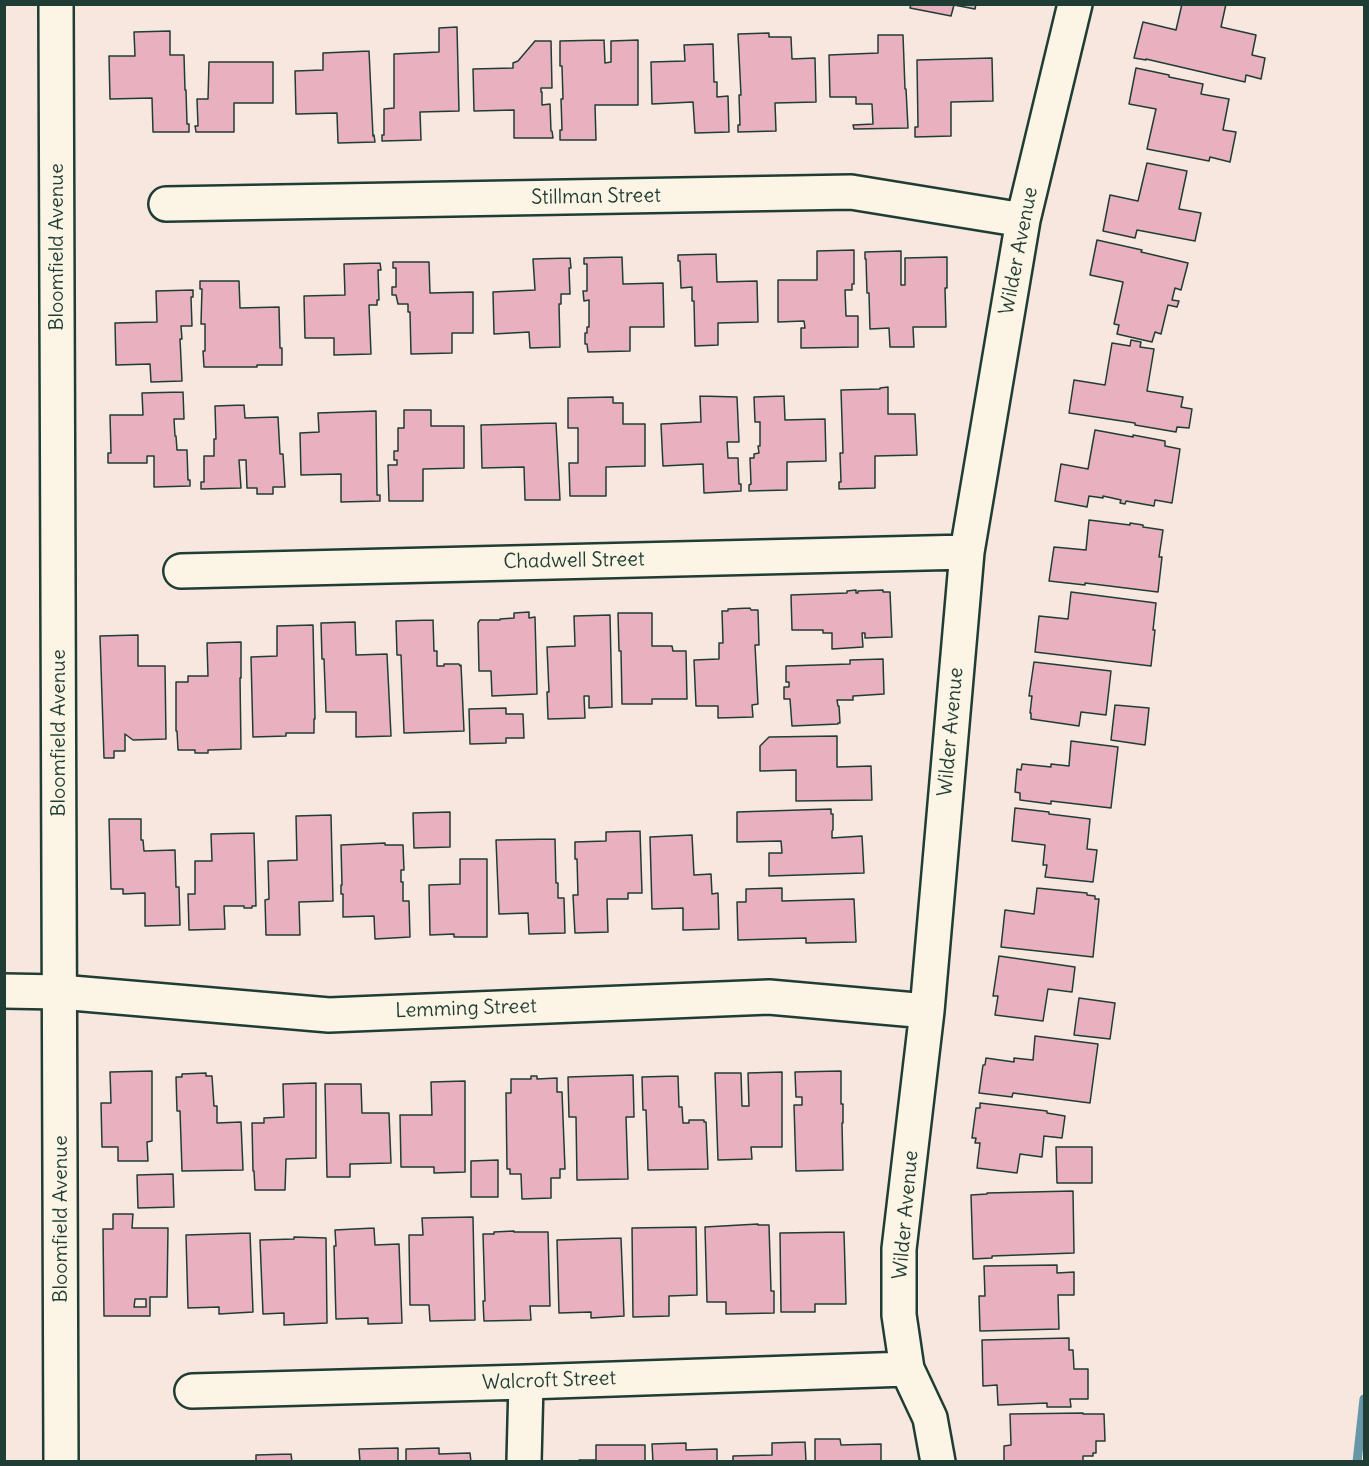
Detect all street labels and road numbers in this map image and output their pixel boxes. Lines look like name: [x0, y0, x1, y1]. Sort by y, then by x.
street label: Bloomfield Avenue: [45, 163, 69, 331]
street label: Stillman Street: [531, 184, 661, 210]
street label: Wilder Avenue: [995, 185, 1043, 317]
street label: Chadwell Street: [503, 548, 645, 574]
street label: Bloomfield Avenue: [47, 649, 71, 817]
street label: Wilder Avenue: [933, 666, 969, 798]
street label: Lemming Street: [395, 995, 537, 1023]
street label: Bloomfield Avenue: [49, 1135, 73, 1303]
street label: Wilder Avenue: [888, 1149, 924, 1281]
street label: Walcroft Street: [482, 1367, 616, 1395]

